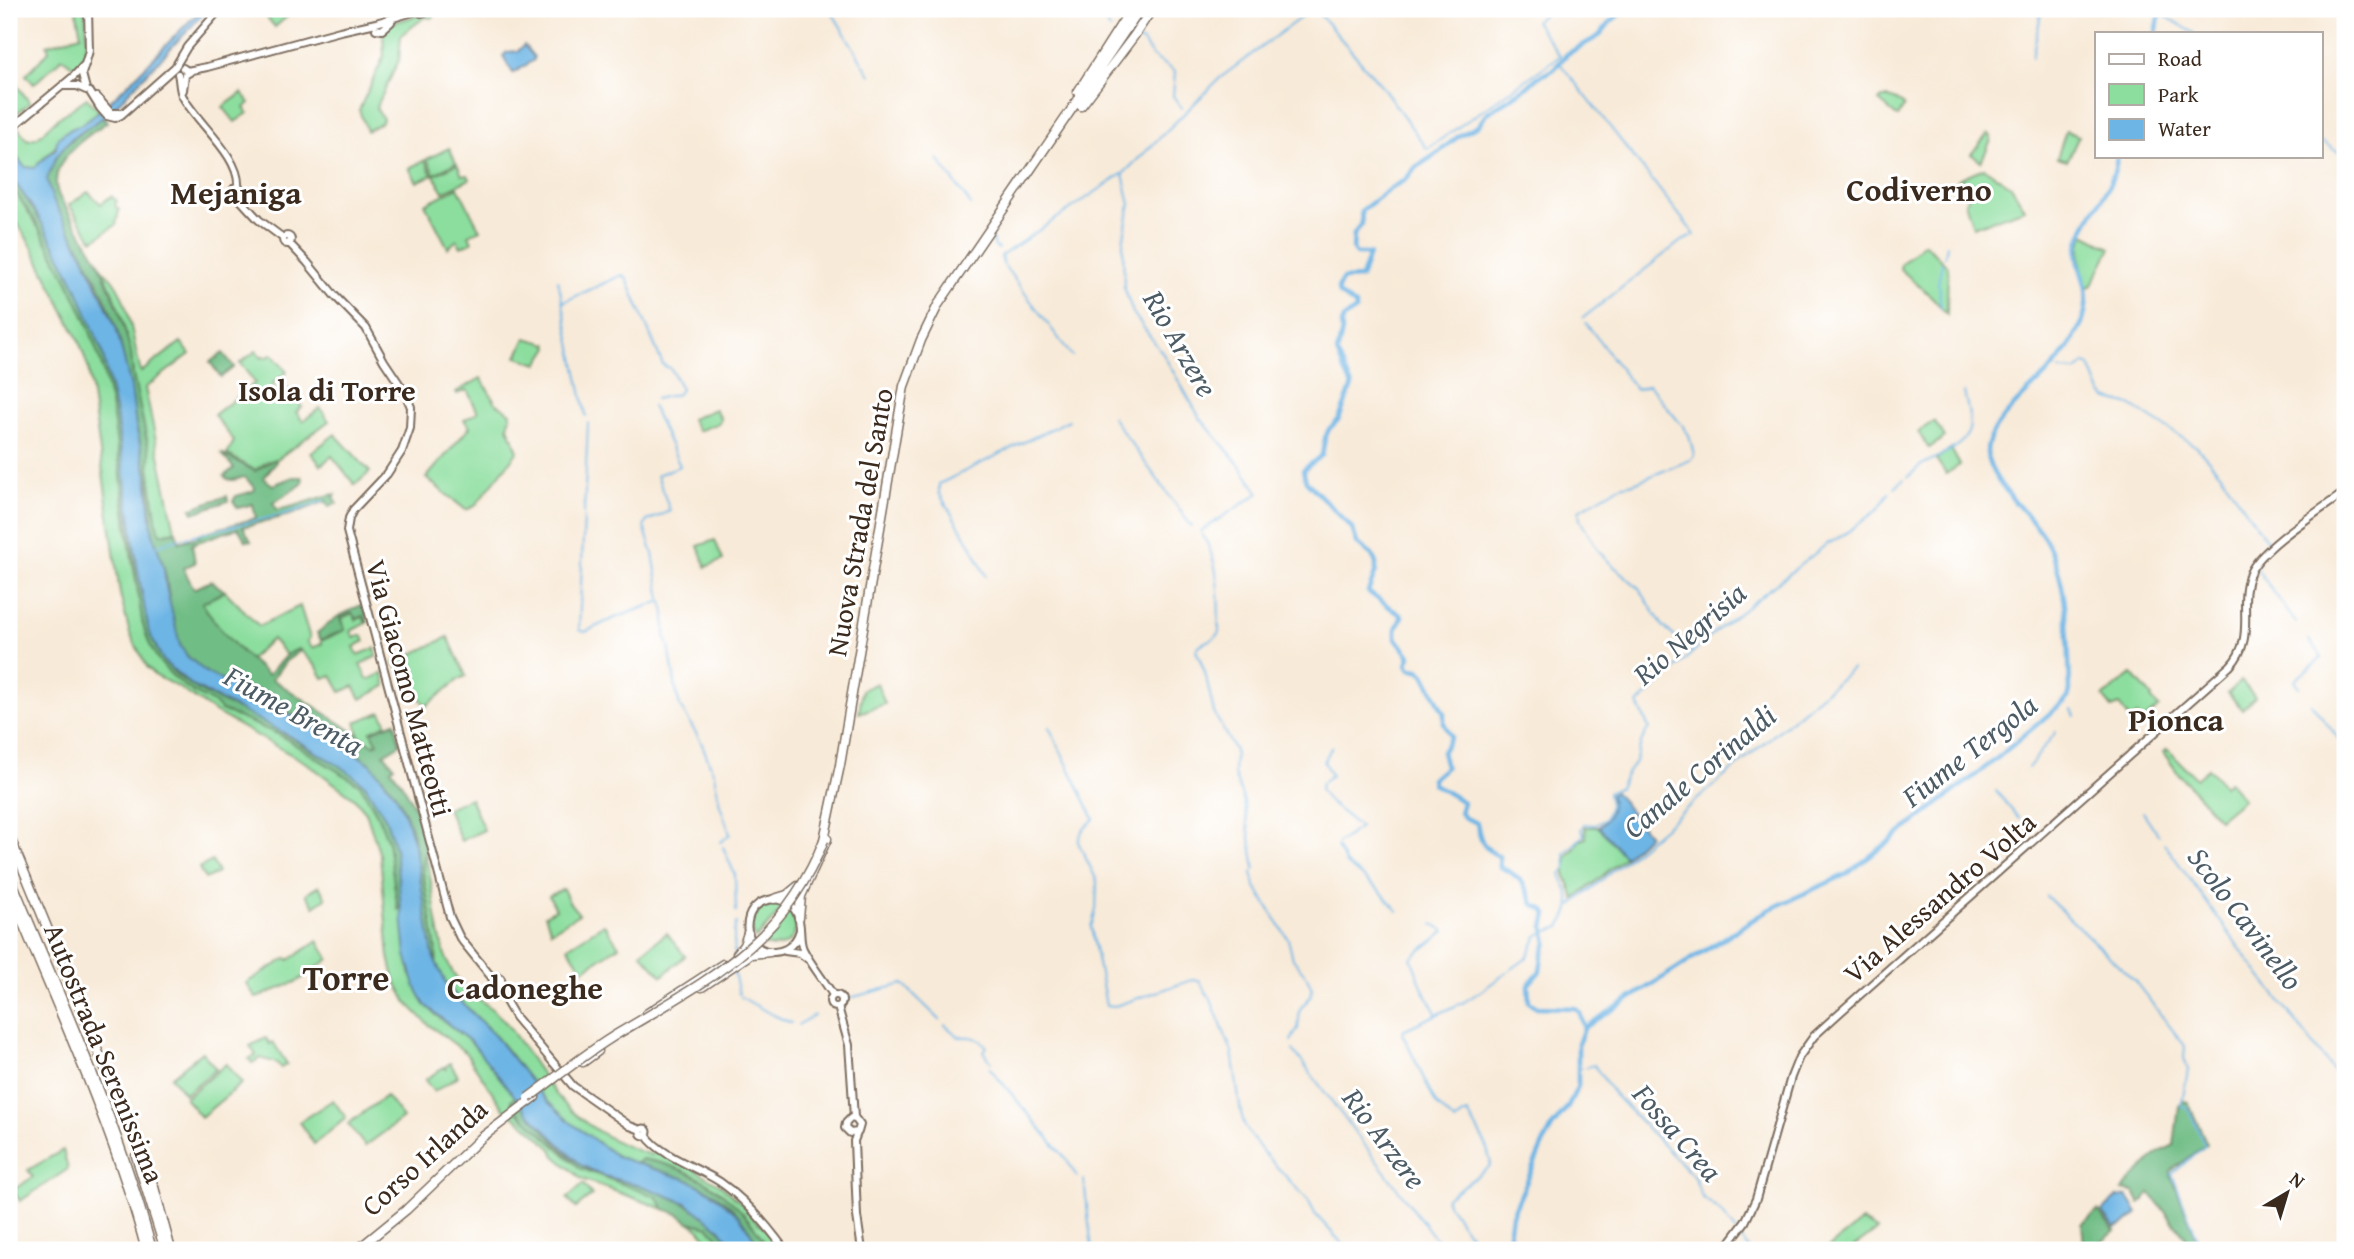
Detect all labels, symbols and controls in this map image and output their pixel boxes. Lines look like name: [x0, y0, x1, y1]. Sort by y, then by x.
legend: [2095, 32, 2322, 158]
text: Road: [2158, 43, 2203, 74]
text: Park: [2158, 79, 2199, 110]
text: Water: [2158, 113, 2211, 144]
district label: Codiverno: [1846, 166, 1992, 213]
district label: Mejaniga: [170, 169, 302, 216]
water label: Rio Arzere: [1132, 281, 1229, 405]
district label: Isola di Torre: [238, 368, 416, 412]
street label: Nuova Strada del Santo: [815, 385, 903, 659]
street label: Via Giacomo Matteotti: [356, 555, 464, 821]
water label: Rio Negrisia: [1622, 571, 1756, 695]
water label: Fiume Brenta: [216, 653, 372, 766]
water label: Fiume Tergola: [1891, 683, 2046, 818]
water label: Canale Corinaldi: [1613, 694, 1785, 848]
district label: Pionca: [2128, 696, 2224, 743]
street label: Via Alessandro Volta: [1834, 801, 2045, 992]
water label: Scolo Cavinello: [2178, 837, 2315, 999]
street label: Autostrada Serenissima: [34, 917, 176, 1190]
district label: Torre: [303, 952, 389, 1003]
district label: Cadoneghe: [447, 964, 603, 1011]
water label: Fossa Crea: [1622, 1072, 1733, 1191]
water label: Rio Arzere: [1332, 1077, 1438, 1198]
street label: Corso Irlanda: [352, 1088, 497, 1225]
north arrow: [2252, 1158, 2322, 1228]
text: N: [2284, 1165, 2311, 1195]

